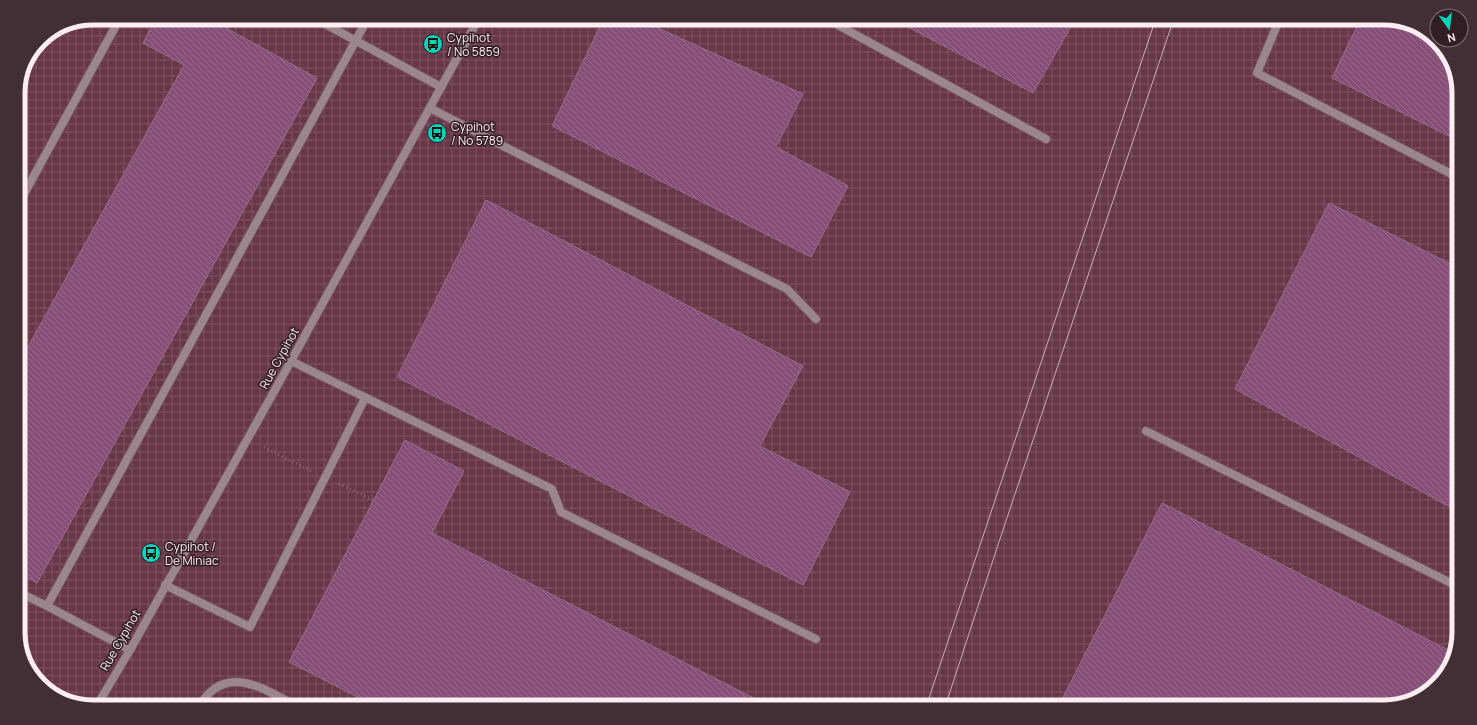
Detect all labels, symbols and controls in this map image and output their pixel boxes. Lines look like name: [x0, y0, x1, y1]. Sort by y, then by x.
north arrow: [1429, 8, 1469, 48]
place label: Cypihot / No 5859: [447, 29, 500, 60]
text: N: [1446, 30, 1457, 46]
bus stop icon: Cypihot / No 5859: [422, 33, 444, 55]
place label: Cypihot / No 5789: [451, 118, 503, 149]
bus stop icon: Cypihot / No 5789: [426, 122, 448, 144]
street label: Rue Cypihot: [255, 324, 303, 392]
place label: Cypihot / De Miniac: [165, 538, 219, 569]
bus stop icon: Cypihot / De Miniac: [140, 542, 162, 564]
street label: Rue Cypihot: [96, 606, 144, 674]

